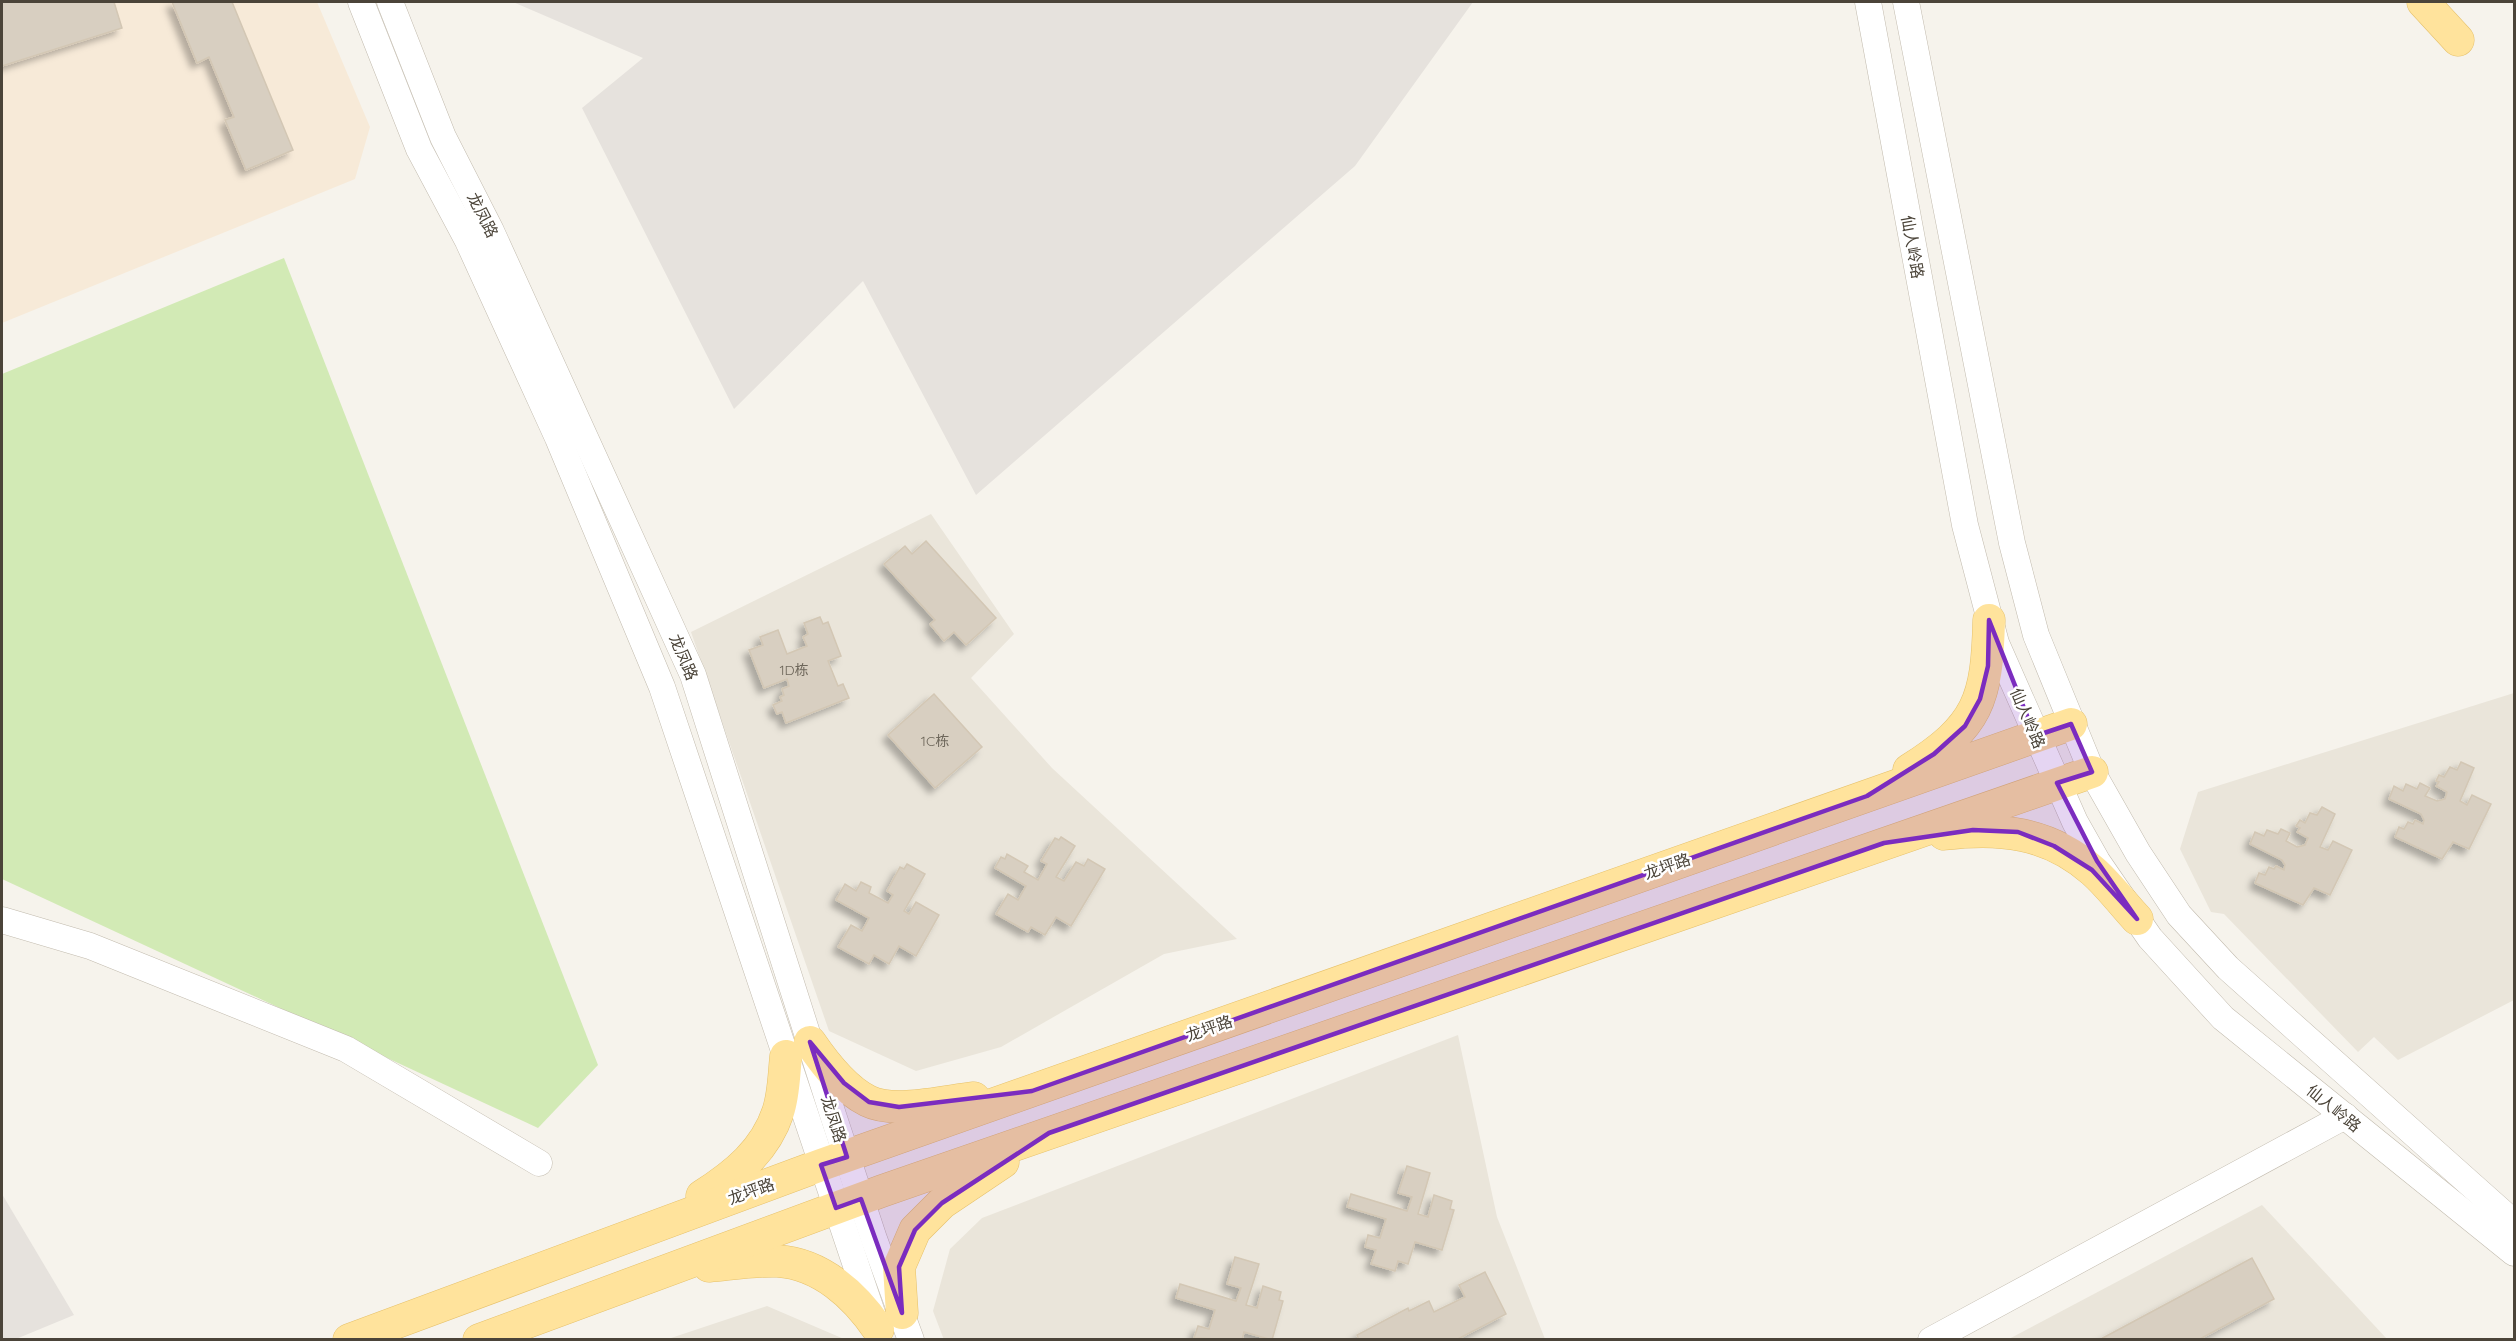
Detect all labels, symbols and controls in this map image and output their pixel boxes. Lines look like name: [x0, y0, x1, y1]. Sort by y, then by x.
street label: 龙凤路: [463, 189, 503, 241]
street label: 仙人岭路: [1898, 214, 1928, 280]
street label: 龙凤路: [665, 631, 703, 683]
house number: 1D栋: [779, 661, 809, 679]
street label: 仙人岭路: [2006, 685, 2050, 751]
house number: 1C栋: [921, 732, 949, 750]
street label: 龙坪路: [1641, 849, 1693, 883]
street label: 龙坪路: [1183, 1011, 1235, 1045]
street label: 仙人岭路: [2303, 1080, 2365, 1136]
street label: 龙凤路: [817, 1093, 851, 1145]
street label: 龙坪路: [725, 1173, 777, 1209]

